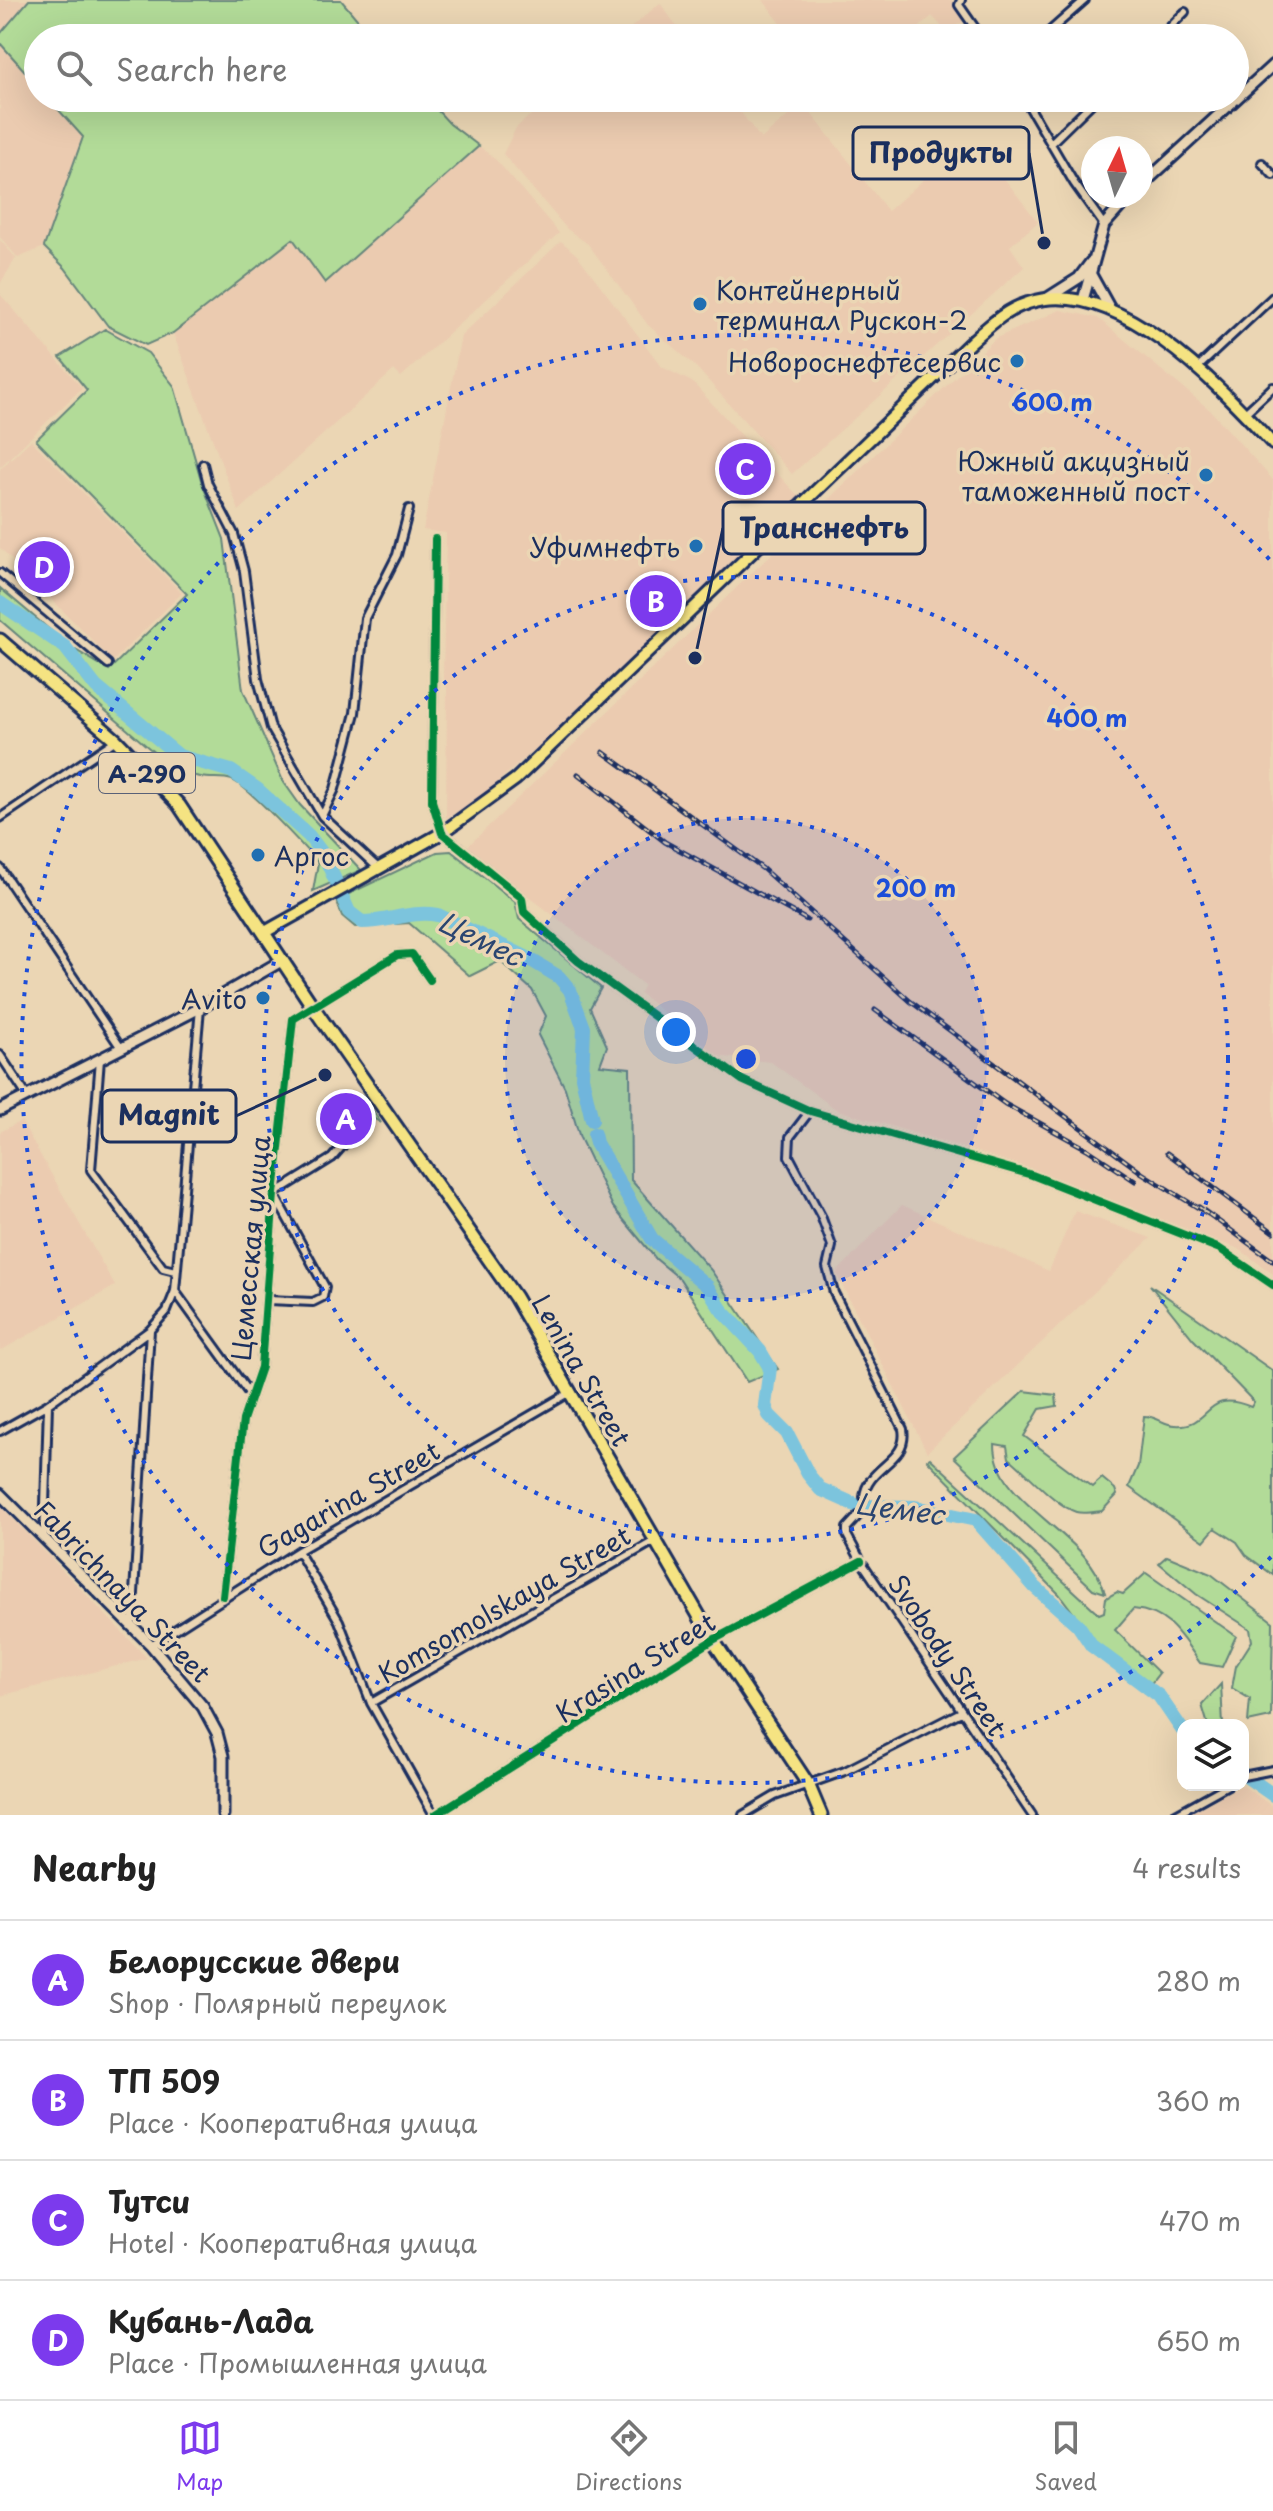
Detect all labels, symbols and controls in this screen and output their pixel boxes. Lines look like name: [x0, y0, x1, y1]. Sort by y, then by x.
search box: [24, 24, 1249, 112]
icon: search: [52, 46, 96, 90]
text: Search here: [116, 46, 288, 91]
callout: Продукты: [853, 127, 1029, 179]
text: Продукты: [869, 130, 1013, 173]
north arrow: [1081, 136, 1153, 208]
place label: Контейнерный терминал Рускон-2: [716, 270, 968, 339]
marker: Контейнерный терминал Рускон-2: [691, 295, 709, 313]
place label: Новороснефтесервис: [728, 342, 1001, 381]
marker: Новороснефтесервис: [1008, 352, 1026, 370]
text: 600 m: [1011, 383, 1093, 419]
pin: C: [719, 439, 771, 499]
place label: Южный акцизный таможенный пост: [958, 441, 1190, 510]
marker: Южный акцизный таможенный пост: [1197, 466, 1215, 484]
callout: Транснефть: [723, 502, 925, 554]
text: Транснефть: [739, 505, 909, 548]
place label: Уфимнефть: [530, 527, 680, 566]
pin: D: [18, 537, 70, 597]
marker: Уфимнефть: [687, 537, 705, 555]
pin: B: [630, 571, 682, 631]
text: 400 m: [1046, 699, 1128, 735]
road number: А-290: [99, 753, 195, 793]
place label: Аргос: [274, 836, 349, 875]
marker: Аргос: [249, 846, 267, 864]
text: 200 m: [876, 869, 956, 905]
water label: Цемес: [432, 899, 532, 978]
place label: Avito: [181, 979, 247, 1018]
marker: Avito: [254, 989, 272, 1007]
your location: [656, 1012, 696, 1052]
centre of rings: [732, 1045, 760, 1073]
pin: A: [320, 1089, 372, 1149]
callout: Magnit: [102, 1090, 236, 1142]
text: Magnit: [118, 1092, 220, 1135]
street label: Цемесская улица: [221, 1133, 279, 1362]
street label: Lenina Street: [523, 1287, 641, 1453]
street label: Gagarina Street: [249, 1431, 447, 1567]
water label: Цемес: [853, 1481, 949, 1536]
street label: Fabrichnaya Street: [26, 1491, 220, 1691]
street label: Komsomolskaya Street: [371, 1516, 637, 1692]
street label: Svobody Street: [880, 1567, 1016, 1743]
street label: Krasina Street: [548, 1602, 722, 1732]
map controls: [1177, 1719, 1249, 1791]
button: layers: [1177, 1719, 1249, 1791]
text: Nearby: [32, 1841, 157, 1893]
text: 4 results: [1132, 1848, 1241, 1887]
text: Белорусские двери: [108, 1938, 400, 1983]
text: A: [48, 1961, 68, 2000]
text: 280 m: [1156, 1961, 1241, 2000]
text: Shop · Полярный переулок: [108, 1983, 446, 2022]
text: ТП 509: [108, 2058, 220, 2103]
text: B: [49, 2081, 67, 2120]
text: 360 m: [1156, 2081, 1241, 2120]
text: Place · Кооперативная улица: [108, 2103, 477, 2142]
text: Тутси: [108, 2178, 191, 2223]
text: C: [48, 2201, 68, 2240]
text: 470 m: [1159, 2201, 1241, 2240]
text: Hotel · Кооперативная улица: [108, 2223, 477, 2262]
text: Кубань-Лада: [108, 2298, 314, 2343]
text: D: [48, 2321, 68, 2360]
text: 650 m: [1156, 2321, 1241, 2360]
text: Place · Промышленная улица: [108, 2343, 487, 2382]
tab: Map: [176, 2416, 223, 2497]
tab: Directions: [575, 2416, 682, 2497]
tab: Saved: [1034, 2416, 1097, 2497]

